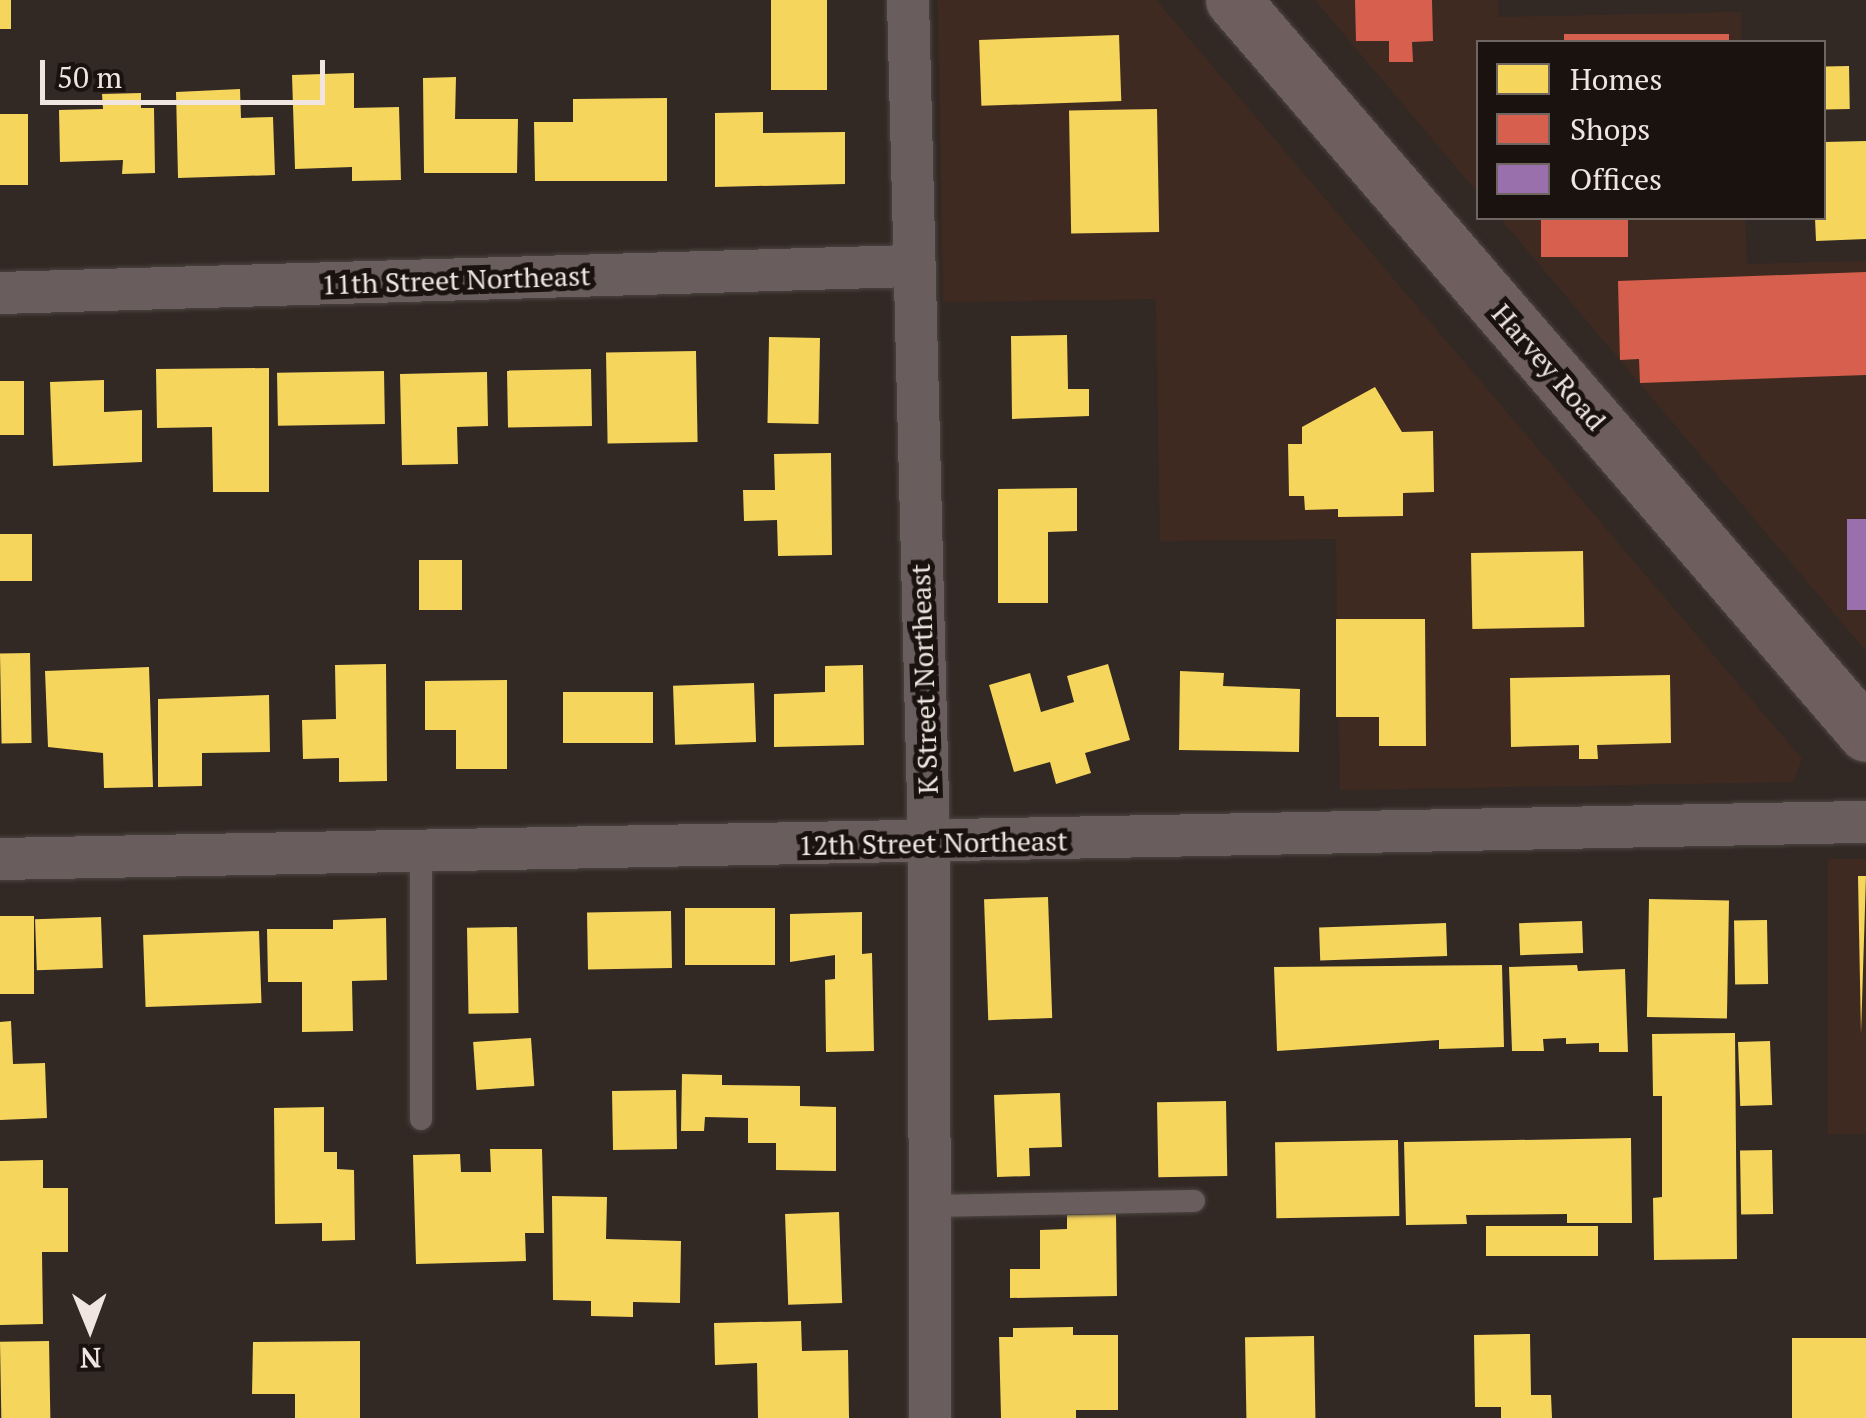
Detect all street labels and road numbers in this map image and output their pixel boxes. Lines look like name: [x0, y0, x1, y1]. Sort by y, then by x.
street label: 11th Street Northeast: [321, 259, 591, 301]
street label: Harvey Road: [1485, 297, 1613, 437]
street label: K Street Northeast: [903, 563, 945, 795]
street label: 12th Street Northeast: [798, 824, 1068, 862]

